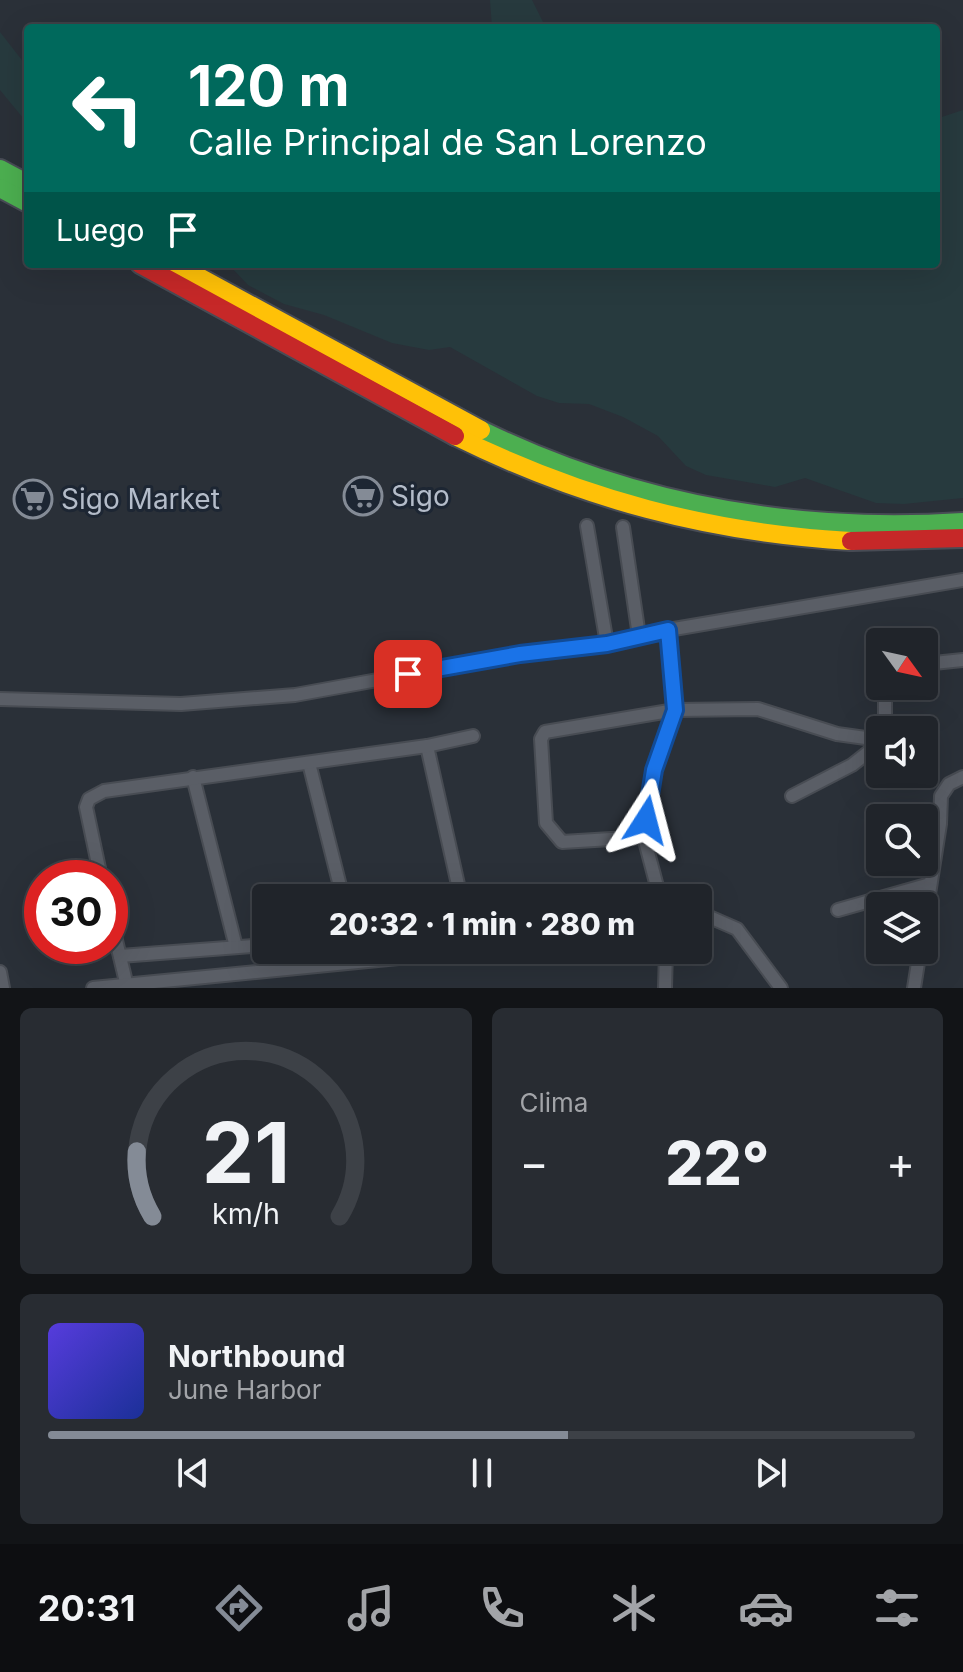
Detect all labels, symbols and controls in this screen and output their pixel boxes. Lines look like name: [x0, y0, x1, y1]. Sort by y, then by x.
text: 120 m: [188, 52, 350, 120]
icon: left: [56, 56, 160, 160]
text: Calle Principal de San Lorenzo: [188, 120, 707, 164]
icon: arrive: [161, 208, 205, 252]
text: Luego: [56, 212, 145, 248]
supermarket icon: Sigo: [342, 475, 384, 517]
supermarket icon: Sigo Market: [12, 478, 54, 520]
place label: Sigo: [391, 479, 450, 513]
place label: Sigo Market: [61, 482, 220, 516]
north arrow: [866, 628, 938, 700]
map controls: [866, 628, 938, 964]
pin: [374, 640, 442, 708]
icon: arrive: [386, 652, 430, 696]
button: sound: [866, 716, 938, 788]
position arrow: [604, 778, 688, 862]
button: search: [866, 804, 938, 876]
speed limit sign: 30: [24, 860, 128, 964]
button: layers: [866, 892, 938, 964]
text: 20:32 · 1 min · 280 m: [329, 906, 635, 942]
text: Clima: [520, 1087, 588, 1118]
text: 21: [202, 1102, 290, 1203]
text: 22°: [665, 1127, 769, 1199]
text: −: [520, 1136, 549, 1190]
text: +: [886, 1136, 915, 1190]
text: km/h: [212, 1196, 280, 1231]
text: Northbound: [168, 1338, 345, 1374]
text: June Harbor: [168, 1374, 321, 1405]
icon: previous: [171, 1451, 215, 1495]
icon: pause: [460, 1451, 504, 1495]
icon: next: [749, 1451, 793, 1495]
icon: directions: [211, 1580, 267, 1636]
icon: music: [343, 1580, 399, 1636]
icon: phone: [474, 1580, 530, 1636]
icon: climate: [606, 1580, 662, 1636]
icon: car: [738, 1580, 794, 1636]
icon: filters: [869, 1580, 925, 1636]
text: 20:31: [38, 1586, 136, 1630]

